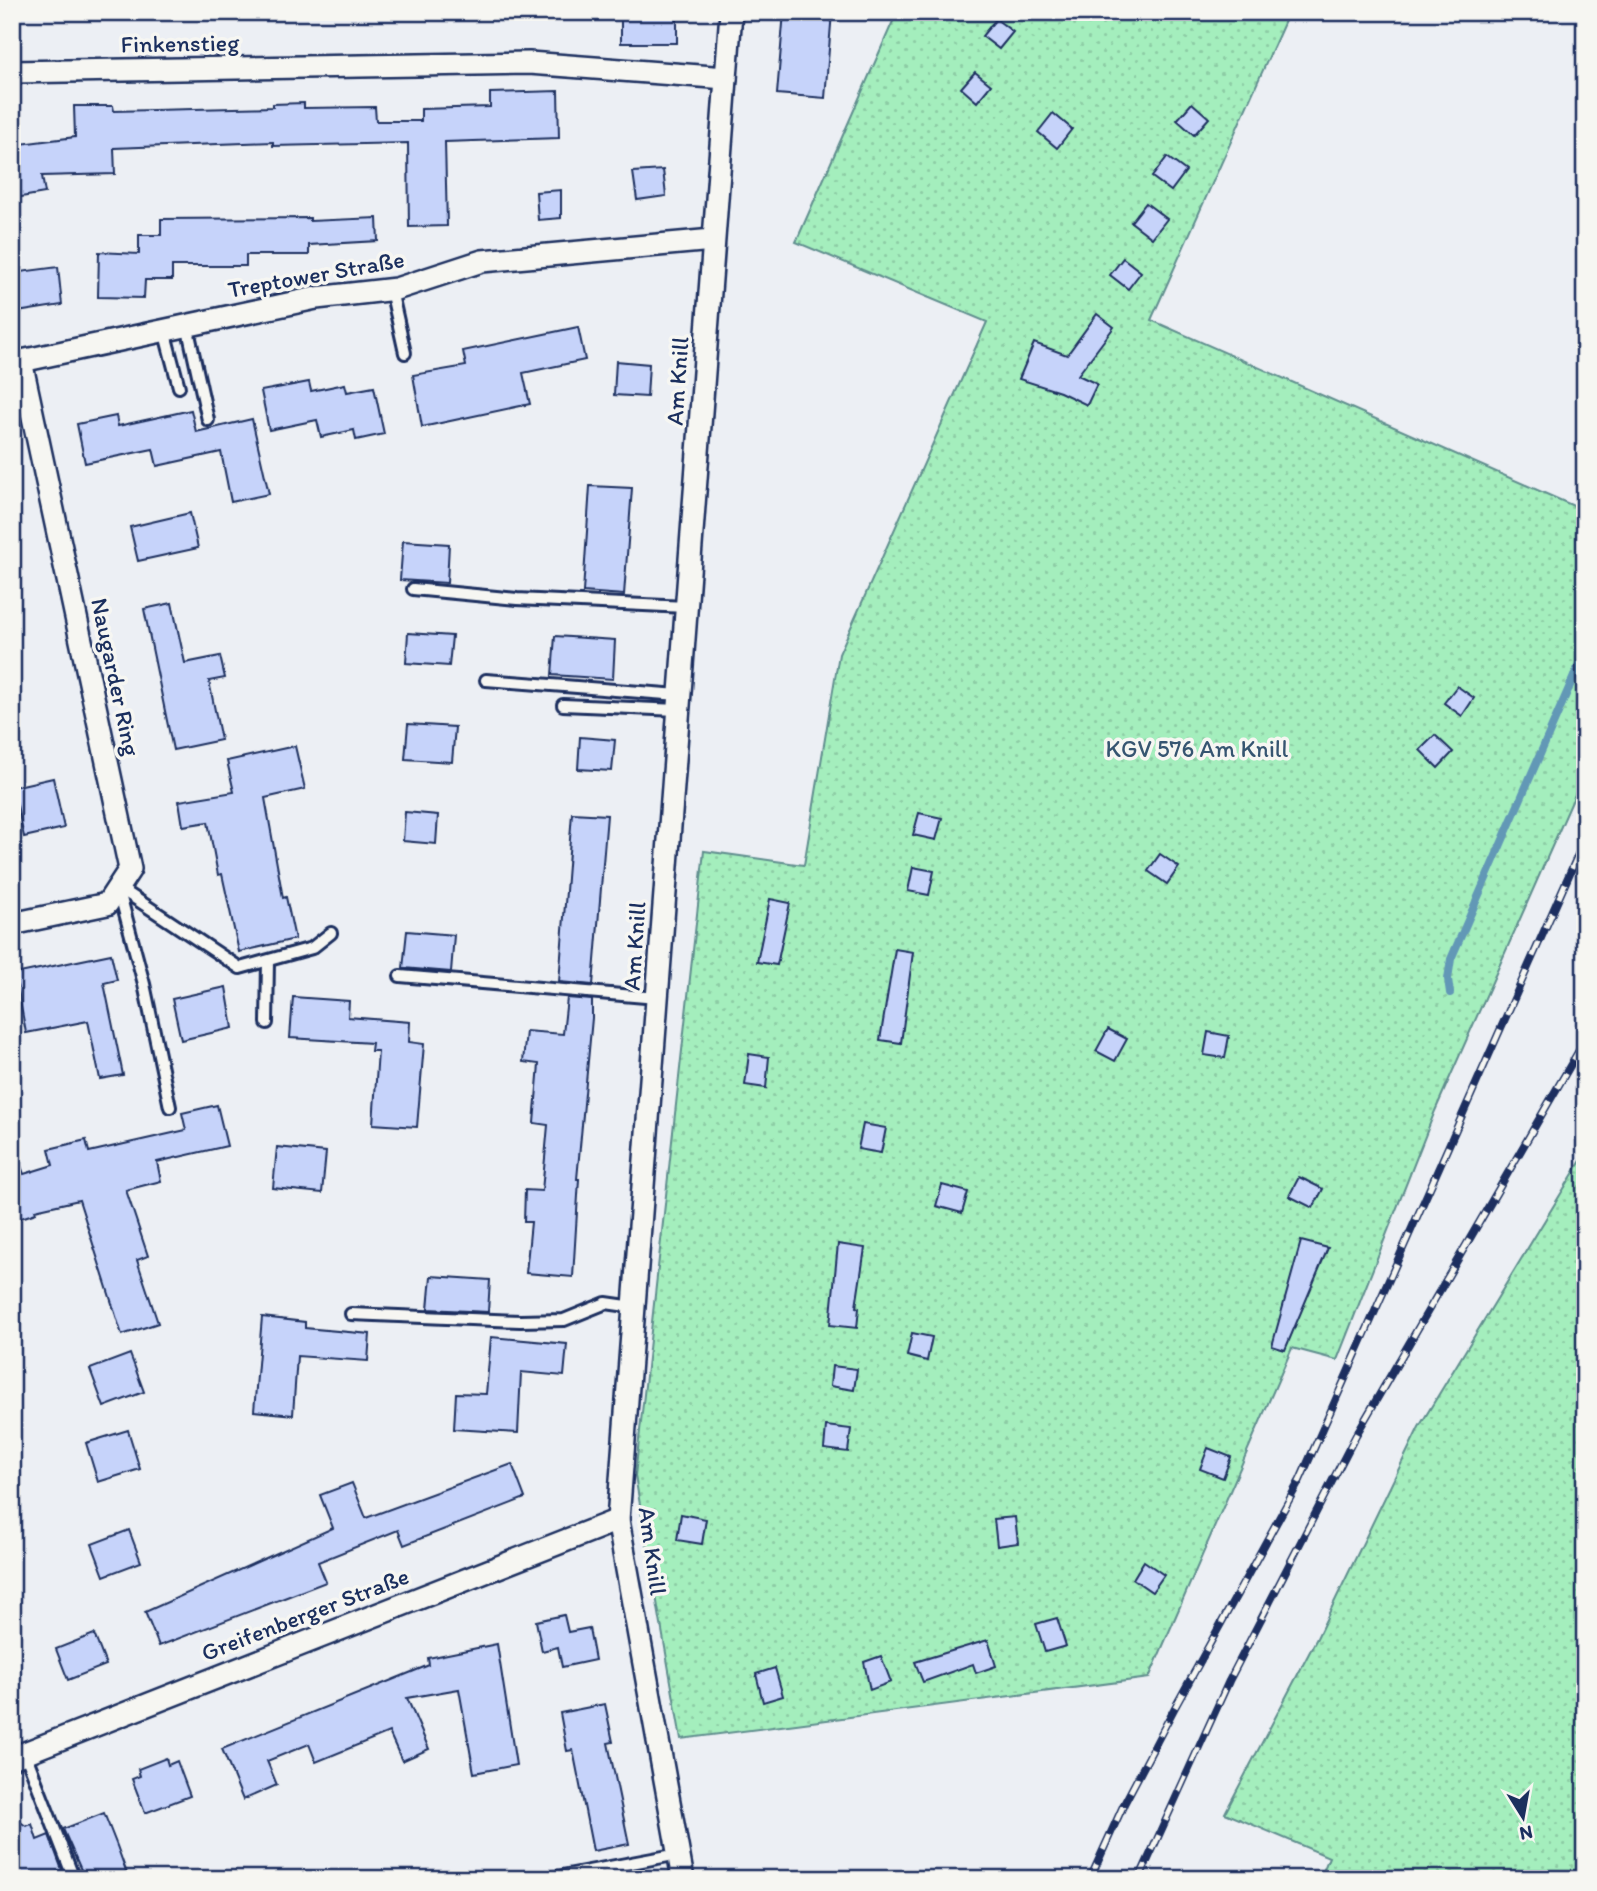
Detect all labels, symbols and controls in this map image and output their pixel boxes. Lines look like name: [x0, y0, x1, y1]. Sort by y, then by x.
street label: Finkenstieg: [120, 27, 240, 59]
street label: Treptower Straße: [225, 244, 407, 304]
street label: Am Knill: [659, 335, 695, 426]
street label: Naugarder Ring: [85, 595, 147, 759]
park label: KGV 576 Am Knill: [1106, 734, 1289, 763]
street label: Am Knill: [616, 900, 652, 991]
street label: Am Knill: [632, 1505, 674, 1597]
street label: Greifenberger Straße: [197, 1561, 413, 1667]
north arrow: [1488, 1783, 1558, 1853]
text: N: [1518, 1821, 1535, 1846]

